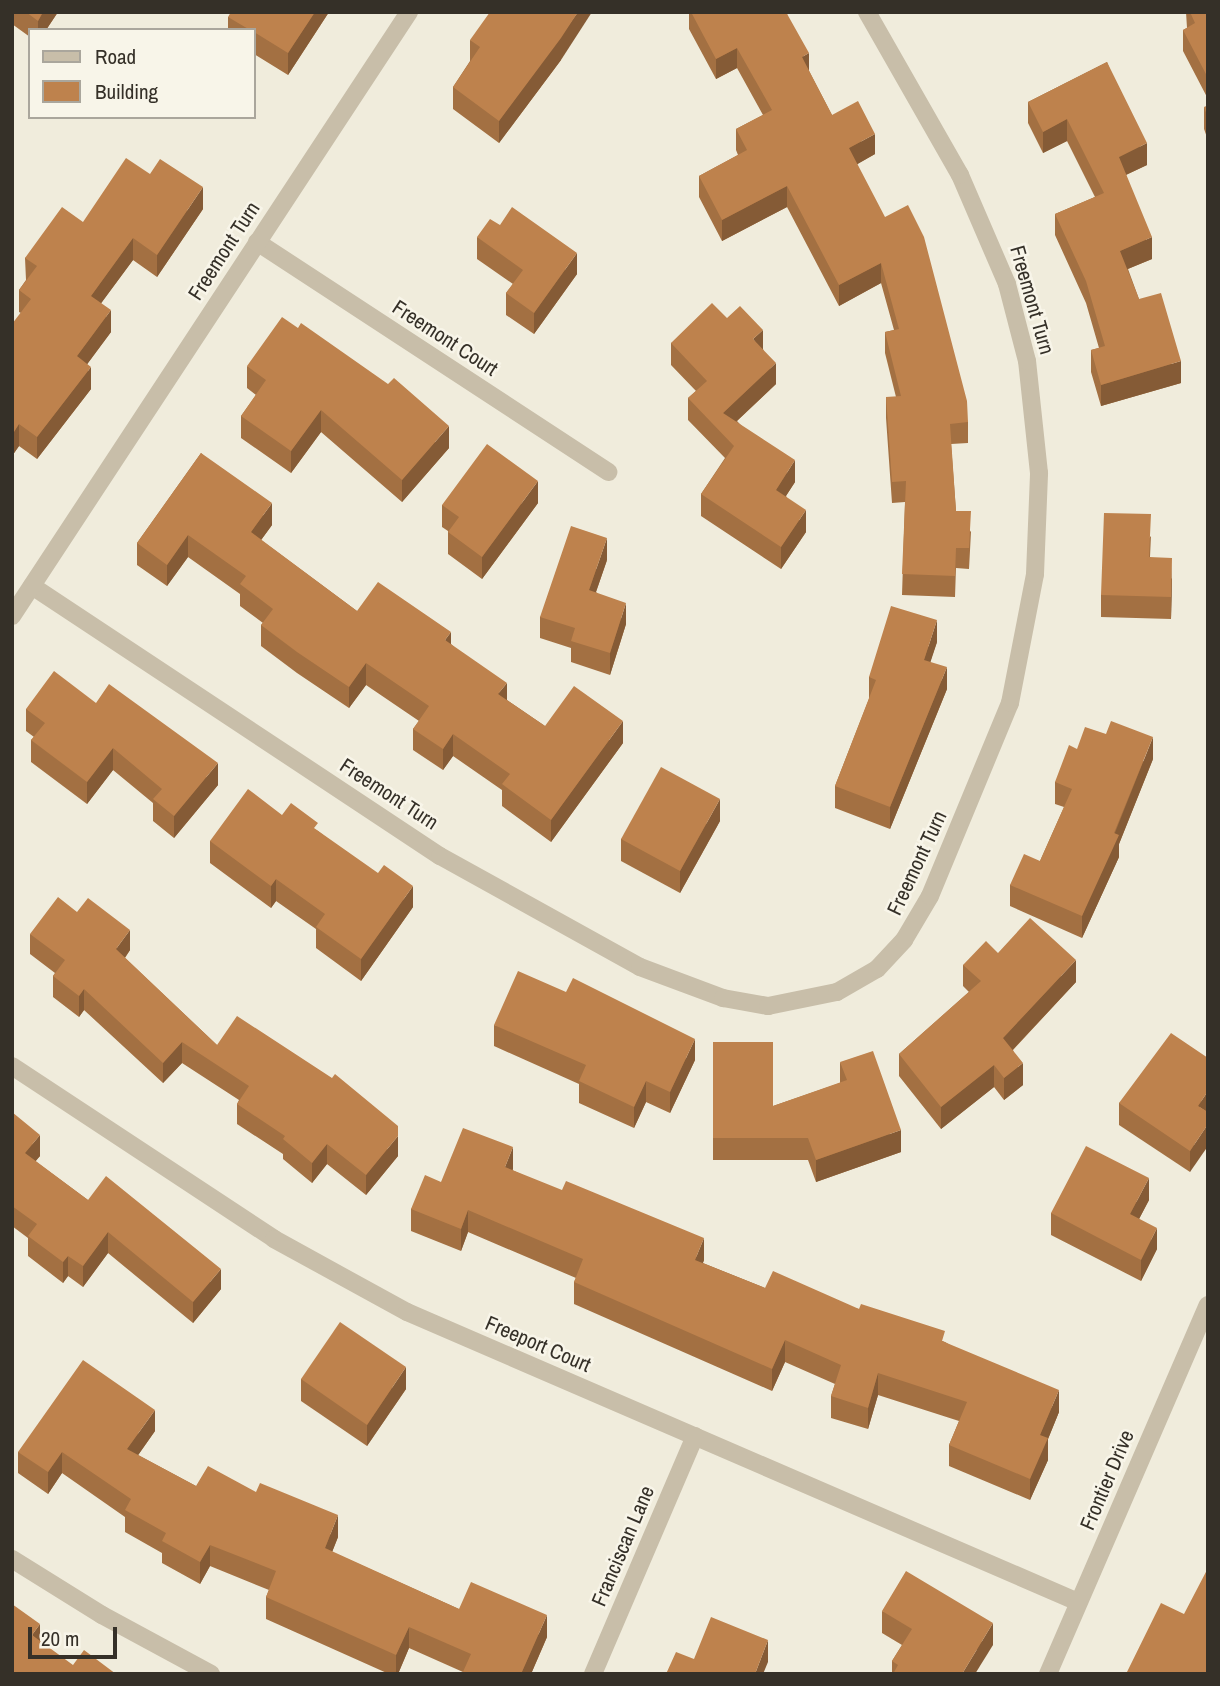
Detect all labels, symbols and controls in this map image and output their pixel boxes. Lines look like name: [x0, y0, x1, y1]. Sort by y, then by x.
legend: [28, 28, 256, 119]
text: Road: [95, 42, 136, 71]
text: Building: [95, 77, 158, 106]
street label: Freemont Turn: [183, 197, 265, 305]
street label: Freemont Turn: [1004, 242, 1060, 358]
street label: Freemont Court: [388, 295, 502, 381]
street label: Freemont Turn: [335, 753, 443, 835]
street label: Freemont Turn: [882, 807, 952, 919]
street label: Freeport Court: [482, 1311, 594, 1377]
street label: Frontier Drive: [1075, 1426, 1139, 1534]
street label: Franciscan Lane: [586, 1482, 660, 1610]
scale bar: [32, 1612, 121, 1656]
text: 20 m: [41, 1624, 79, 1653]

